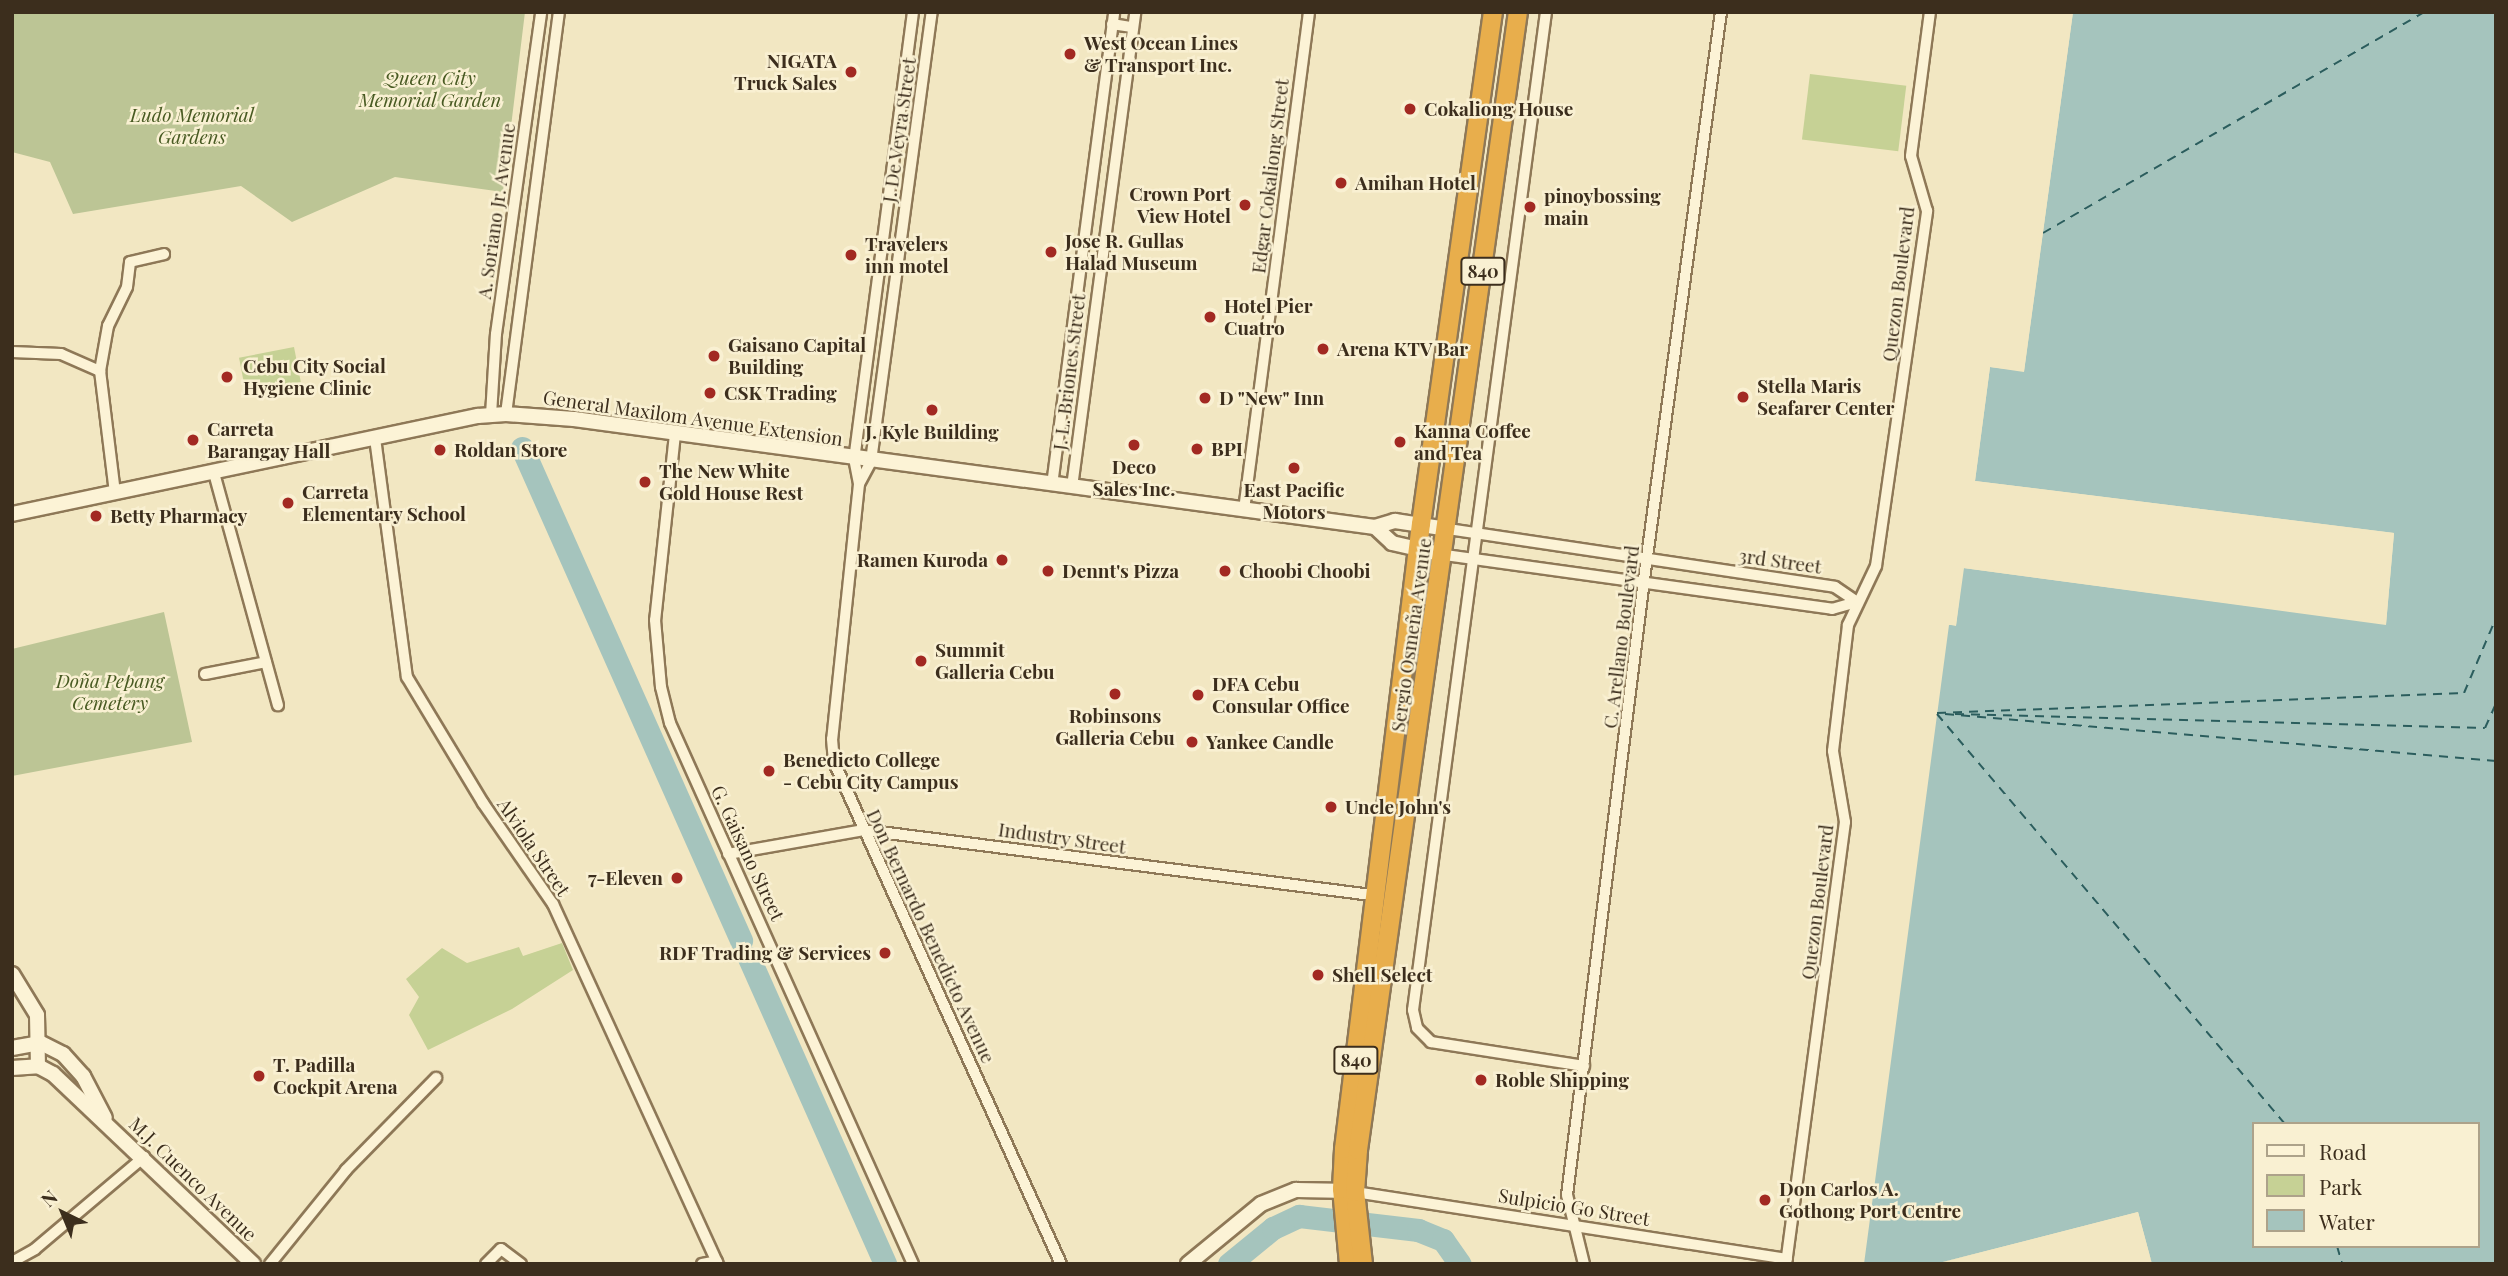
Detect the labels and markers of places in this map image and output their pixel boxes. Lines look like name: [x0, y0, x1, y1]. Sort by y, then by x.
place label: West Ocean Lines & Transport Inc.: [1084, 32, 1238, 76]
marker: West Ocean Lines & Transport Inc.: [1062, 46, 1078, 62]
place label: NIGATA Truck Sales: [734, 50, 837, 94]
marker: NIGATA Truck Sales: [843, 64, 859, 80]
place label: Cokaliong House: [1424, 98, 1573, 120]
marker: Cokaliong House: [1402, 101, 1418, 117]
place label: Amihan Hotel: [1355, 172, 1476, 194]
marker: Amihan Hotel: [1333, 175, 1349, 191]
place label: Crown Port View Hotel: [1129, 183, 1231, 227]
place label: pinoybossing main: [1544, 185, 1661, 229]
marker: Crown Port View Hotel: [1237, 197, 1253, 213]
marker: pinoybossing main: [1522, 199, 1538, 215]
place label: Jose R. Gullas Halad Museum: [1065, 230, 1197, 274]
place label: Travelers inn motel: [865, 233, 949, 277]
marker: Jose R. Gullas Halad Museum: [1043, 244, 1059, 260]
marker: Travelers inn motel: [843, 247, 859, 263]
place label: Hotel Pier Cuatro: [1224, 295, 1313, 339]
marker: Hotel Pier Cuatro: [1202, 309, 1218, 325]
place label: Gaisano Capital Building: [728, 334, 866, 378]
place label: Arena KTV Bar: [1337, 338, 1469, 360]
marker: Arena KTV Bar: [1315, 341, 1331, 357]
marker: Gaisano Capital Building: [706, 348, 722, 364]
place label: Cebu City Social Hygiene Clinic: [243, 355, 386, 399]
marker: Cebu City Social Hygiene Clinic: [217, 367, 237, 387]
place label: Stella Maris Seafarer Center: [1757, 375, 1895, 419]
place label: CSK Trading: [724, 382, 837, 404]
marker: CSK Trading: [702, 385, 718, 401]
place label: D "New" Inn: [1219, 387, 1325, 409]
marker: Stella Maris Seafarer Center: [1735, 389, 1751, 405]
marker: D "New" Inn: [1197, 390, 1213, 406]
marker: J. Kyle Building: [924, 402, 940, 418]
place label: Carreta Barangay Hall: [207, 418, 331, 462]
place label: Kanna Coffee and Tea: [1414, 420, 1531, 464]
place label: J. Kyle Building: [865, 421, 999, 443]
marker: Carreta Barangay Hall: [185, 432, 201, 448]
marker: Kanna Coffee and Tea: [1392, 434, 1408, 450]
marker: Deco Sales Inc.: [1126, 437, 1142, 453]
place label: BPI: [1211, 438, 1243, 460]
place label: Roldan Store: [454, 439, 567, 461]
marker: BPI: [1189, 441, 1205, 457]
marker: Roldan Store: [432, 442, 448, 458]
place label: Deco Sales Inc.: [1093, 456, 1175, 500]
place label: The New White Gold House Rest: [659, 460, 803, 504]
marker: East Pacific Motors: [1286, 460, 1302, 476]
marker: The New White Gold House Rest: [637, 474, 653, 490]
place label: East Pacific Motors: [1244, 479, 1344, 523]
place label: Carreta Elementary School: [302, 481, 467, 525]
marker: Carreta Elementary School: [280, 495, 296, 511]
place label: Betty Pharmacy: [110, 505, 248, 527]
marker: Betty Pharmacy: [88, 508, 104, 524]
place label: Ramen Kuroda: [857, 549, 988, 571]
marker: Ramen Kuroda: [994, 552, 1010, 568]
place label: Dennt's Pizza: [1062, 560, 1179, 582]
place label: Choobi Choobi: [1239, 560, 1370, 582]
marker: Dennt's Pizza: [1040, 563, 1056, 579]
marker: Choobi Choobi: [1217, 563, 1233, 579]
place label: Summit Galleria Cebu: [935, 639, 1055, 683]
marker: Summit Galleria Cebu: [913, 653, 929, 669]
place label: DFA Cebu Consular Office: [1212, 673, 1350, 717]
marker: Robinsons Galleria Cebu: [1107, 686, 1123, 702]
marker: DFA Cebu Consular Office: [1190, 687, 1206, 703]
place label: Robinsons Galleria Cebu: [1055, 705, 1175, 749]
place label: Yankee Candle: [1206, 731, 1334, 753]
marker: Yankee Candle: [1184, 734, 1200, 750]
place label: Benedicto College - Cebu City Campus: [783, 749, 959, 793]
marker: Benedicto College - Cebu City Campus: [761, 763, 777, 779]
place label: Uncle John's: [1345, 796, 1451, 818]
marker: Uncle John's: [1323, 799, 1339, 815]
place label: 7-Eleven: [588, 867, 663, 889]
marker: 7-Eleven: [669, 870, 685, 886]
place label: RDF Trading & Services: [658, 942, 871, 964]
marker: RDF Trading & Services: [877, 945, 893, 961]
place label: Shell Select: [1332, 964, 1433, 986]
marker: Shell Select: [1310, 967, 1326, 983]
place label: T. Padilla Cockpit Arena: [273, 1054, 398, 1098]
marker: T. Padilla Cockpit Arena: [251, 1068, 267, 1084]
place label: Roble Shipping: [1495, 1069, 1629, 1091]
marker: Roble Shipping: [1473, 1072, 1489, 1088]
place label: Don Carlos A. Gothong Port Centre: [1779, 1178, 1961, 1222]
marker: Don Carlos A. Gothong Port Centre: [1757, 1192, 1773, 1208]

